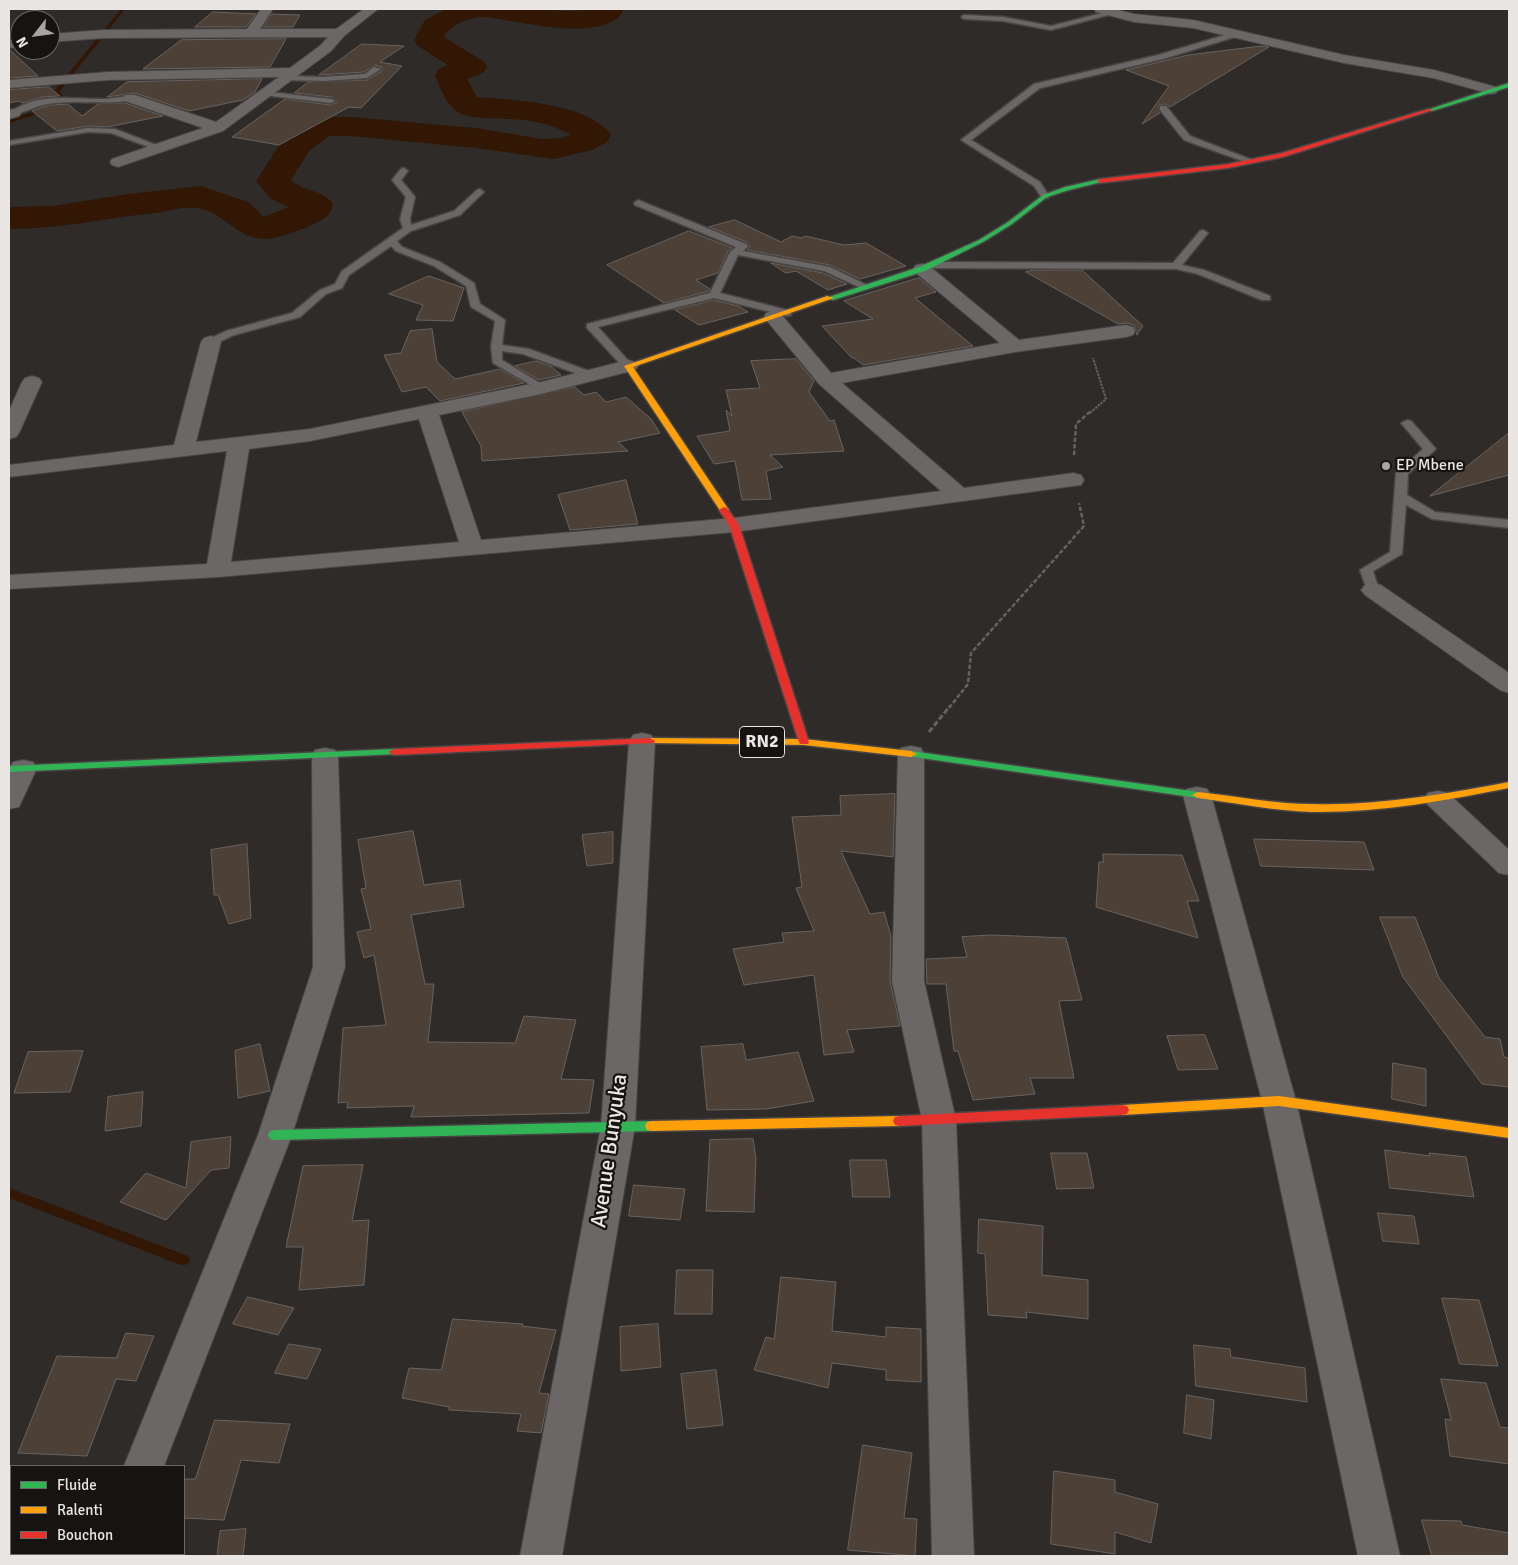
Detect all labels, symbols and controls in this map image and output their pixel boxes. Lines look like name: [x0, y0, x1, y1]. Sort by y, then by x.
north arrow: [10, 10, 60, 60]
text: N: [13, 34, 32, 51]
place label: EP Mbene: [1396, 456, 1464, 476]
marker: EP Mbene: [1380, 460, 1392, 472]
road number: RN2: [740, 726, 784, 758]
street label: Avenue Bunyuka: [586, 1072, 634, 1230]
legend: [10, 1465, 185, 1555]
text: Fluide: [57, 1476, 97, 1494]
text: Ralenti: [57, 1501, 103, 1519]
text: Bouchon: [57, 1526, 113, 1544]

